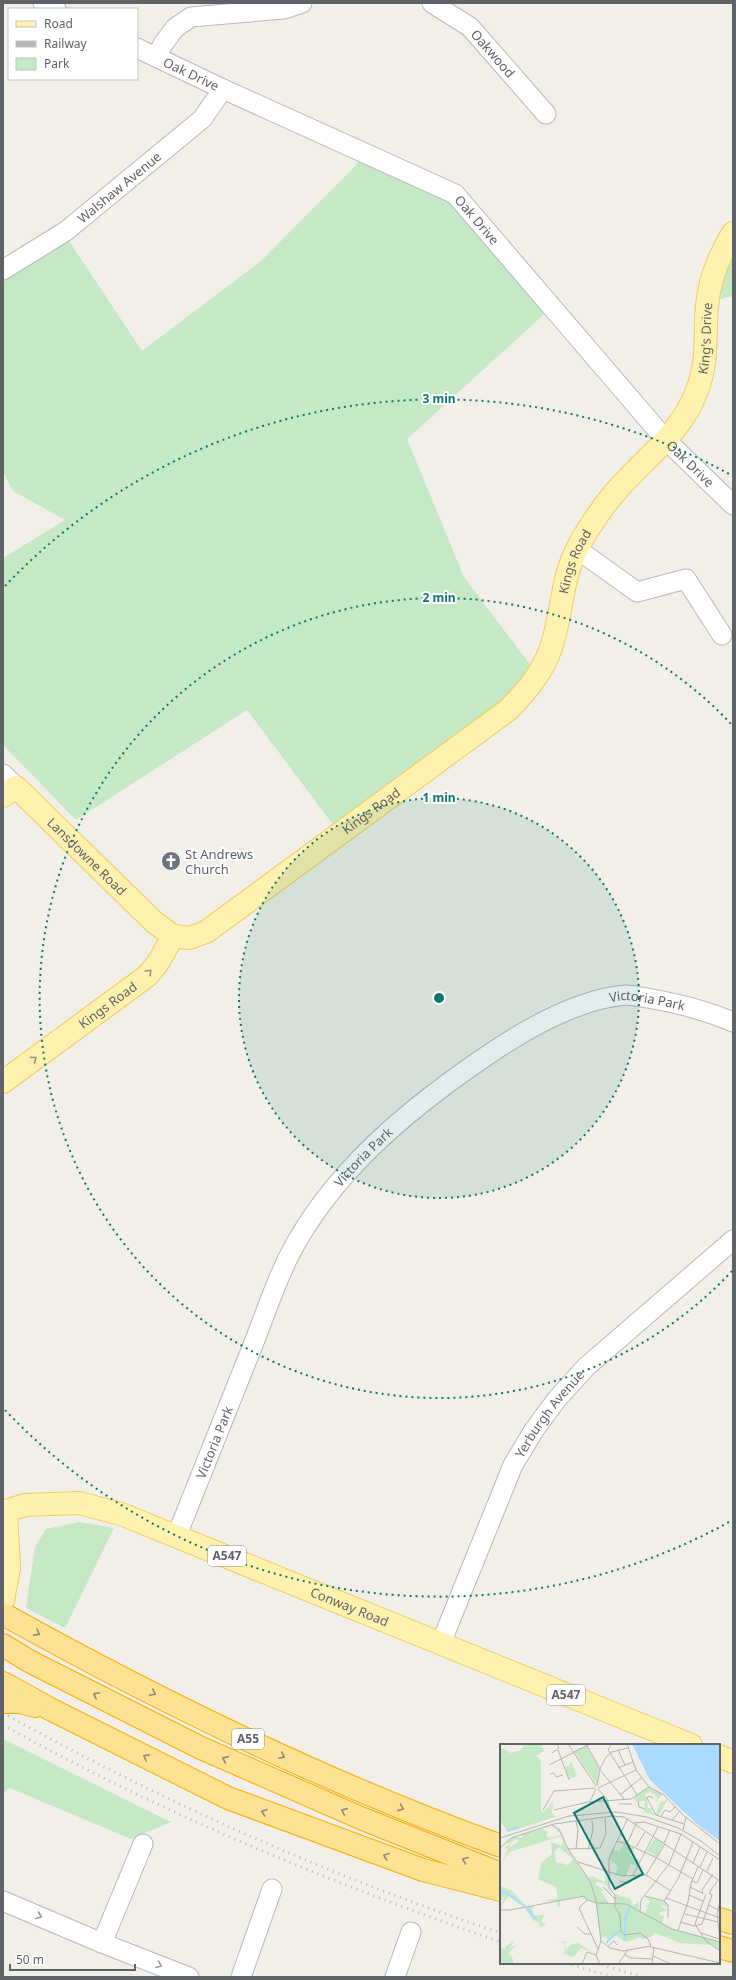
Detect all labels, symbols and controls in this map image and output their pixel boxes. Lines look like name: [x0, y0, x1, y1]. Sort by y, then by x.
legend: [8, 8, 138, 80]
text: Road: [44, 15, 73, 32]
street label: Oakwood: [467, 25, 519, 81]
text: Railway: [44, 35, 88, 52]
street label: Oak Drive: [160, 53, 222, 95]
text: Park: [44, 55, 70, 72]
street label: Walshaw Avenue: [74, 147, 165, 227]
street label: Oak Drive: [451, 191, 504, 248]
street label: King's Drive: [693, 302, 716, 376]
text: 3 min: [422, 390, 456, 407]
street label: Oak Drive: [663, 436, 718, 491]
street label: Kings Road: [554, 526, 595, 595]
text: 2 min: [422, 589, 456, 606]
street label: Kings Road: [338, 783, 404, 838]
text: 1 min: [422, 789, 456, 806]
street label: Lansdowne Road: [43, 813, 130, 899]
place label: St Andrews Church: [185, 845, 253, 878]
church icon: St Andrews Church: [160, 850, 182, 872]
one-way arrow: [144, 970, 151, 977]
street label: Kings Road: [75, 977, 141, 1032]
street label: Victoria Park: [608, 986, 687, 1015]
centre of rings: [432, 991, 446, 1005]
one-way arrow: [30, 1057, 37, 1064]
street label: Victoria Park: [330, 1123, 396, 1191]
street label: Yerburgh Avenue: [510, 1366, 588, 1461]
street label: Victoria Park: [192, 1403, 237, 1481]
road number: A547: [208, 1546, 246, 1566]
street label: Conway Road: [308, 1583, 391, 1631]
one-way arrow: [33, 1628, 40, 1635]
road number: A547: [547, 1685, 585, 1705]
one-way arrow: [148, 1688, 156, 1695]
one-way arrow: [93, 1692, 101, 1700]
road number: A55: [232, 1729, 264, 1749]
inset map: [500, 1744, 720, 1964]
one-way arrow: [277, 1751, 285, 1759]
one-way arrow: [143, 1755, 151, 1762]
one-way arrow: [222, 1755, 229, 1763]
one-way arrow: [396, 1803, 404, 1811]
one-way arrow: [261, 1808, 268, 1816]
one-way arrow: [341, 1808, 349, 1816]
one-way arrow: [383, 1853, 390, 1861]
one-way arrow: [461, 1856, 468, 1864]
one-way arrow: [35, 1912, 42, 1920]
scale bar: [10, 1946, 135, 1972]
text: 50 m: [16, 1951, 44, 1968]
one-way arrow: [156, 1961, 163, 1969]

